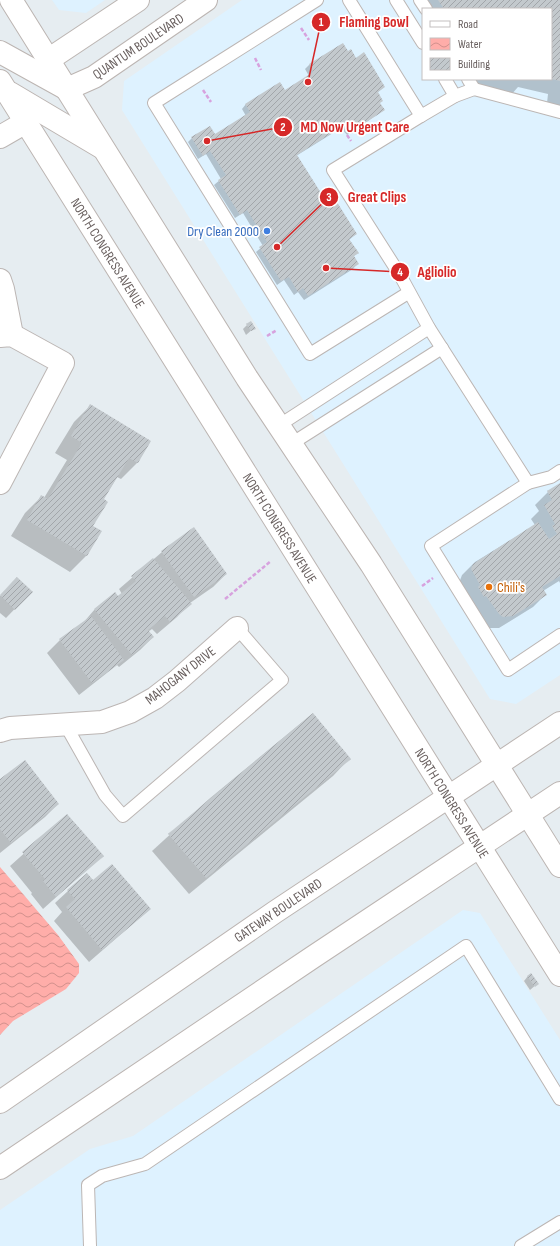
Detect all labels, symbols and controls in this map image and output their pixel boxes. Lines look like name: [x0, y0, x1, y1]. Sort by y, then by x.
legend: [422, 8, 552, 80]
callout: Flaming Bowl: [311, 9, 417, 36]
street label: QUANTUM BOULEVARD: [89, 10, 187, 83]
text: Flaming Bowl: [339, 13, 409, 32]
text: 1: [319, 15, 324, 30]
text: Road: [458, 17, 478, 32]
text: Water: [458, 37, 482, 52]
text: Building: [458, 57, 490, 72]
callout: MD Now Urgent Care: [273, 113, 417, 140]
text: MD Now Urgent Care: [301, 118, 409, 137]
text: 2: [280, 120, 286, 135]
callout: Great Clips: [319, 183, 414, 210]
text: Great Clips: [348, 188, 406, 207]
text: 3: [326, 190, 332, 205]
street label: NORTH CONGRESS AVENUE: [67, 195, 149, 312]
place label: Dry Clean 2000: [187, 223, 259, 240]
marker: Dry Clean 2000: [262, 226, 272, 236]
callout: Agliolio: [390, 258, 465, 285]
text: Agliolio: [416, 263, 457, 282]
text: 4: [397, 265, 403, 280]
street label: NORTH CONGRESS AVENUE: [239, 470, 321, 587]
place label: Chili's: [497, 579, 525, 596]
marker: Chili's: [484, 582, 494, 592]
street label: MAHOGANY DRIVE: [142, 642, 219, 708]
street label: NORTH CONGRESS AVENUE: [411, 745, 493, 862]
street label: GATEWAY BOULEVARD: [231, 875, 326, 946]

